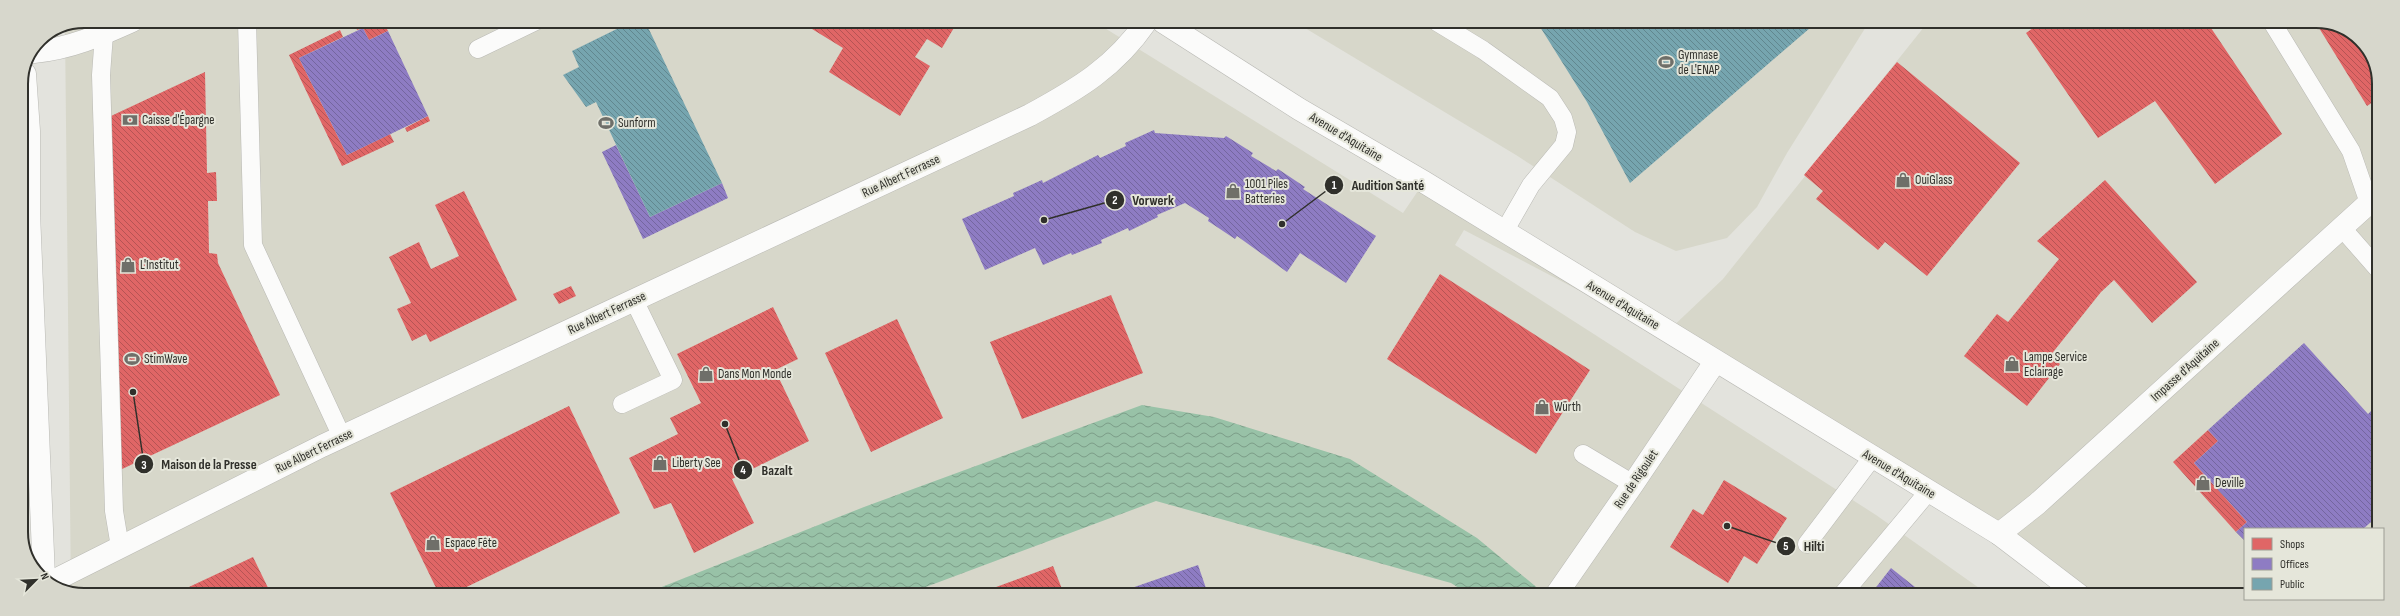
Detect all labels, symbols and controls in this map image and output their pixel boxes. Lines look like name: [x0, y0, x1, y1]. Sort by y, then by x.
place label: Gymnase de L'ENAP: [1678, 47, 1720, 78]
sports icon: Gymnase de L'ENAP: [1657, 53, 1675, 71]
street label: Avenue d'Aquitaine: [1306, 108, 1385, 165]
bank icon: Caisse d'Épargne: [121, 111, 139, 129]
place label: Caisse d'Épargne: [142, 112, 215, 128]
sports icon: Sunform: [597, 114, 615, 132]
place label: Sunform: [618, 115, 656, 131]
street label: Rue Albert Ferrasse: [860, 151, 942, 201]
shop icon: OuiGlass: [1894, 171, 1912, 189]
callout: Audition Santé: [1324, 172, 1433, 198]
place label: OuiGlass: [1915, 172, 1953, 188]
place label: 1001 Piles Batteries: [1245, 176, 1288, 207]
text: Audition Santé: [1351, 177, 1424, 194]
text: 1: [1332, 178, 1337, 193]
shop icon: 1001 Piles Batteries: [1224, 182, 1242, 200]
callout: Vorwerk: [1105, 187, 1182, 213]
text: Vorwerk: [1132, 192, 1174, 209]
text: 2: [1112, 193, 1118, 208]
shop icon: L'Institut: [119, 256, 137, 274]
place label: L'Institut: [140, 257, 179, 273]
street label: Avenue d'Aquitaine: [1583, 276, 1662, 333]
street label: Rue Albert Ferrasse: [566, 288, 648, 338]
street label: Impasse d'Aquitaine: [2148, 335, 2222, 405]
place label: Lampe Service Eclairage: [2024, 349, 2087, 380]
sports icon: StimWave: [123, 350, 141, 368]
place label: StimWave: [144, 351, 187, 367]
shop icon: Lampe Service Eclairage: [2003, 355, 2021, 373]
shop icon: Dans Mon Monde: [697, 365, 715, 383]
place label: Dans Mon Monde: [718, 366, 792, 382]
shop icon: Würth: [1533, 398, 1551, 416]
place label: Würth: [1554, 399, 1581, 415]
street label: Rue Albert Ferrasse: [273, 425, 355, 477]
street label: Avenue d'Aquitaine: [1859, 445, 1938, 502]
street label: Rue de Rigoulet: [1611, 447, 1661, 511]
callout: Maison de la Presse: [134, 451, 265, 477]
shop icon: Liberty See: [651, 454, 669, 472]
place label: Liberty See: [672, 455, 721, 471]
text: Maison de la Presse: [161, 456, 257, 473]
callout: Bazalt: [733, 457, 800, 483]
text: 3: [141, 458, 147, 473]
text: Bazalt: [761, 462, 793, 479]
text: 4: [740, 463, 746, 478]
shop icon: Deville: [2194, 474, 2212, 492]
place label: Deville: [2215, 475, 2244, 491]
legend: [2244, 528, 2384, 600]
callout: Hilti: [1776, 533, 1833, 559]
shop icon: Espace Fête: [424, 534, 442, 552]
place label: Espace Fête: [445, 535, 497, 551]
text: Shops: [2280, 537, 2305, 552]
text: Hilti: [1804, 538, 1824, 555]
text: 5: [1783, 539, 1789, 554]
text: Offices: [2280, 557, 2309, 572]
north arrow: [16, 560, 56, 600]
text: N: [38, 571, 52, 582]
text: Public: [2280, 577, 2305, 592]

